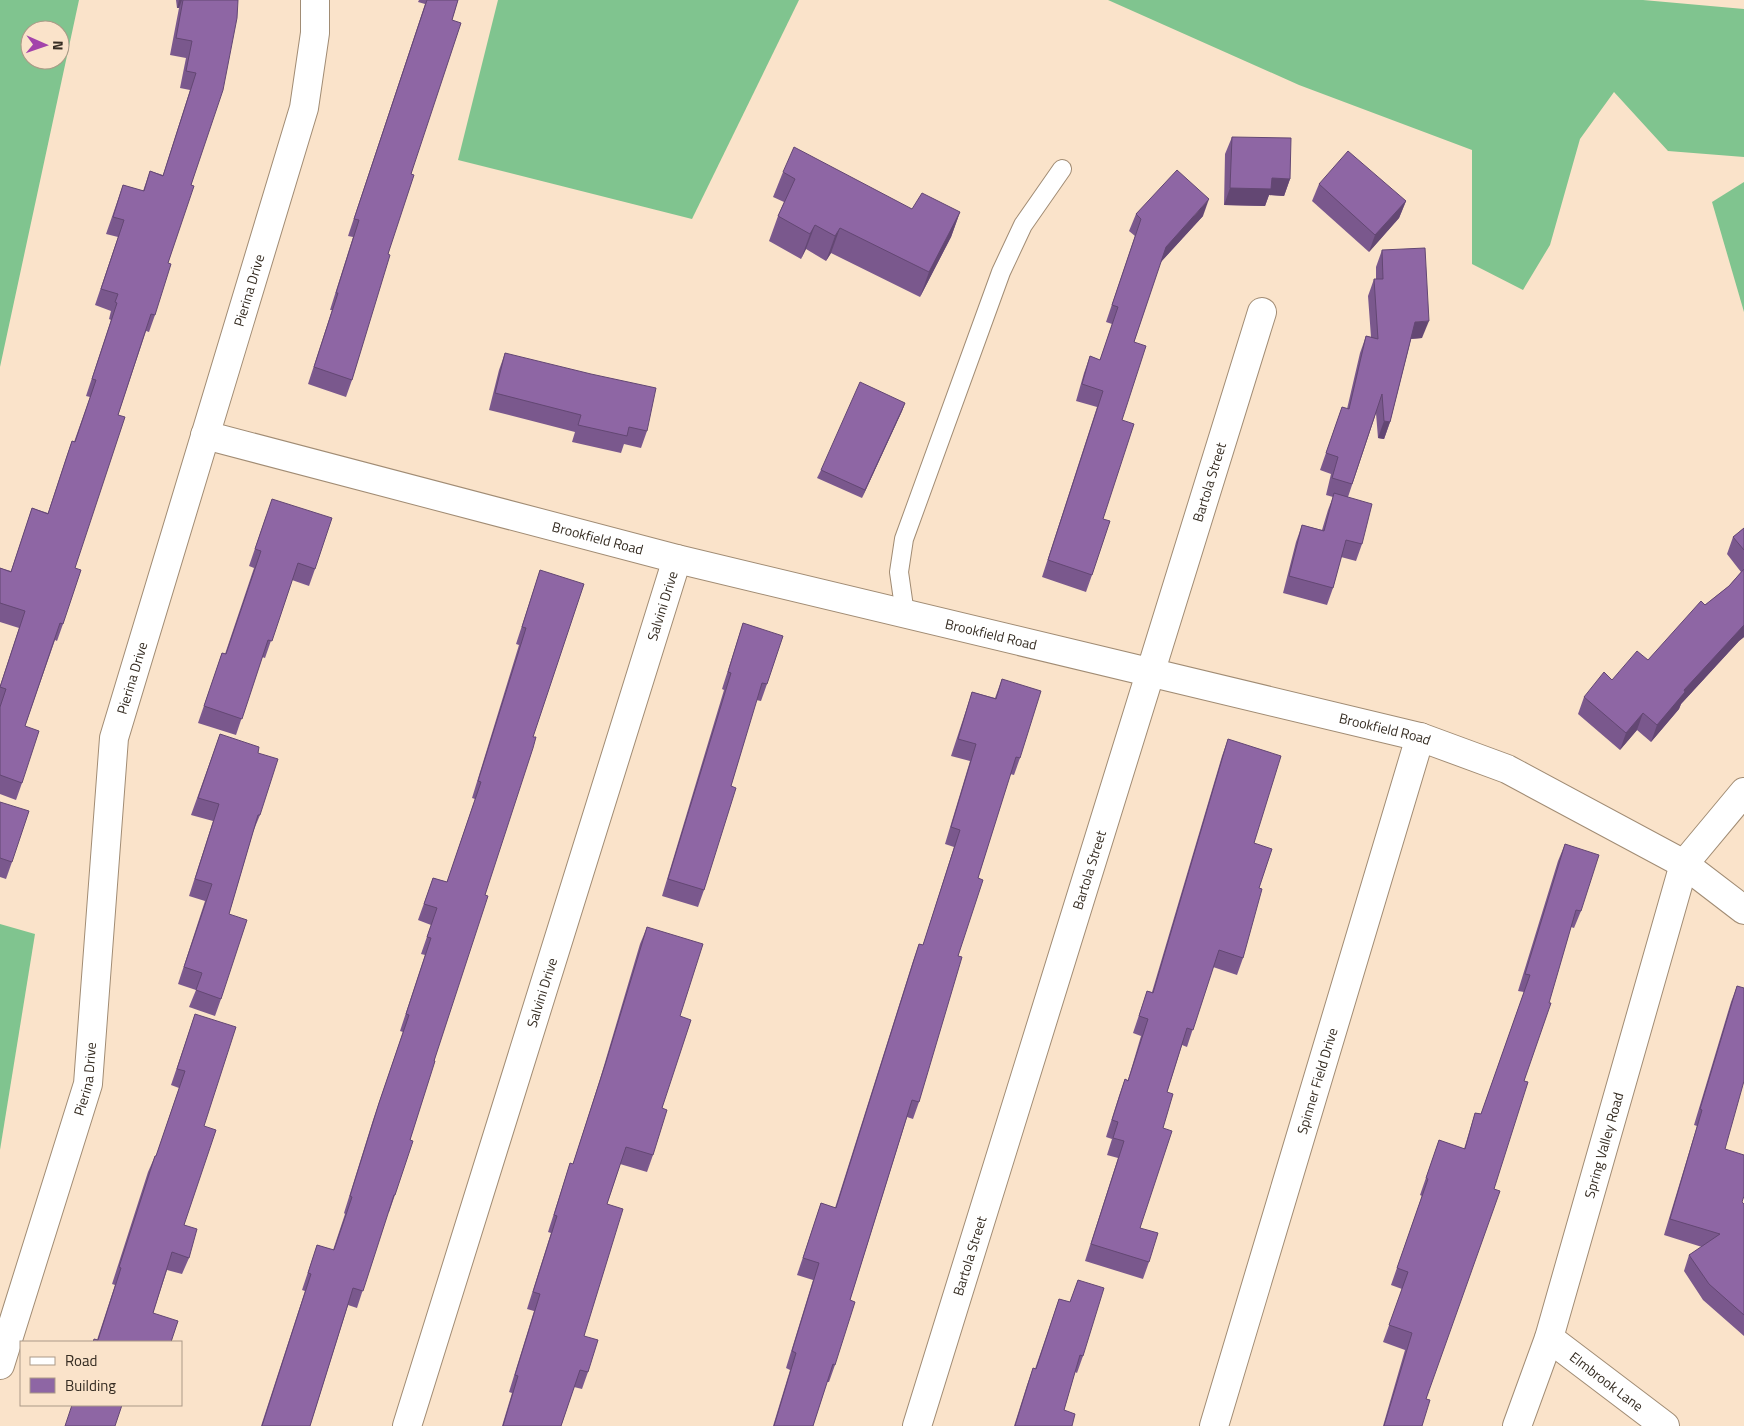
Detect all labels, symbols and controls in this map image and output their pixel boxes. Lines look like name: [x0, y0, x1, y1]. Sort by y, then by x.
north arrow: [20, 20, 70, 70]
text: N: [48, 40, 69, 51]
street label: Pierina Drive: [228, 251, 269, 329]
street label: Bartola Street: [1187, 440, 1231, 524]
street label: Brookfield Road: [550, 516, 646, 560]
street label: Salvini Drive: [641, 568, 683, 643]
street label: Brookfield Road: [943, 613, 1039, 655]
street label: Pierina Drive: [111, 639, 152, 717]
street label: Brookfield Road: [1337, 707, 1434, 750]
street label: Bartola Street: [1066, 827, 1111, 912]
street label: Salvini Drive: [521, 955, 562, 1030]
street label: Spinner Field Drive: [1291, 1025, 1342, 1137]
street label: Pierina Drive: [68, 1041, 101, 1118]
street label: Spring Valley Road: [1578, 1090, 1628, 1201]
street label: Bartola Street: [947, 1213, 991, 1298]
legend: [20, 1341, 182, 1406]
street label: Elmbrook Lane: [1565, 1346, 1648, 1416]
text: Road: [65, 1349, 97, 1372]
text: Building: [65, 1374, 116, 1397]

